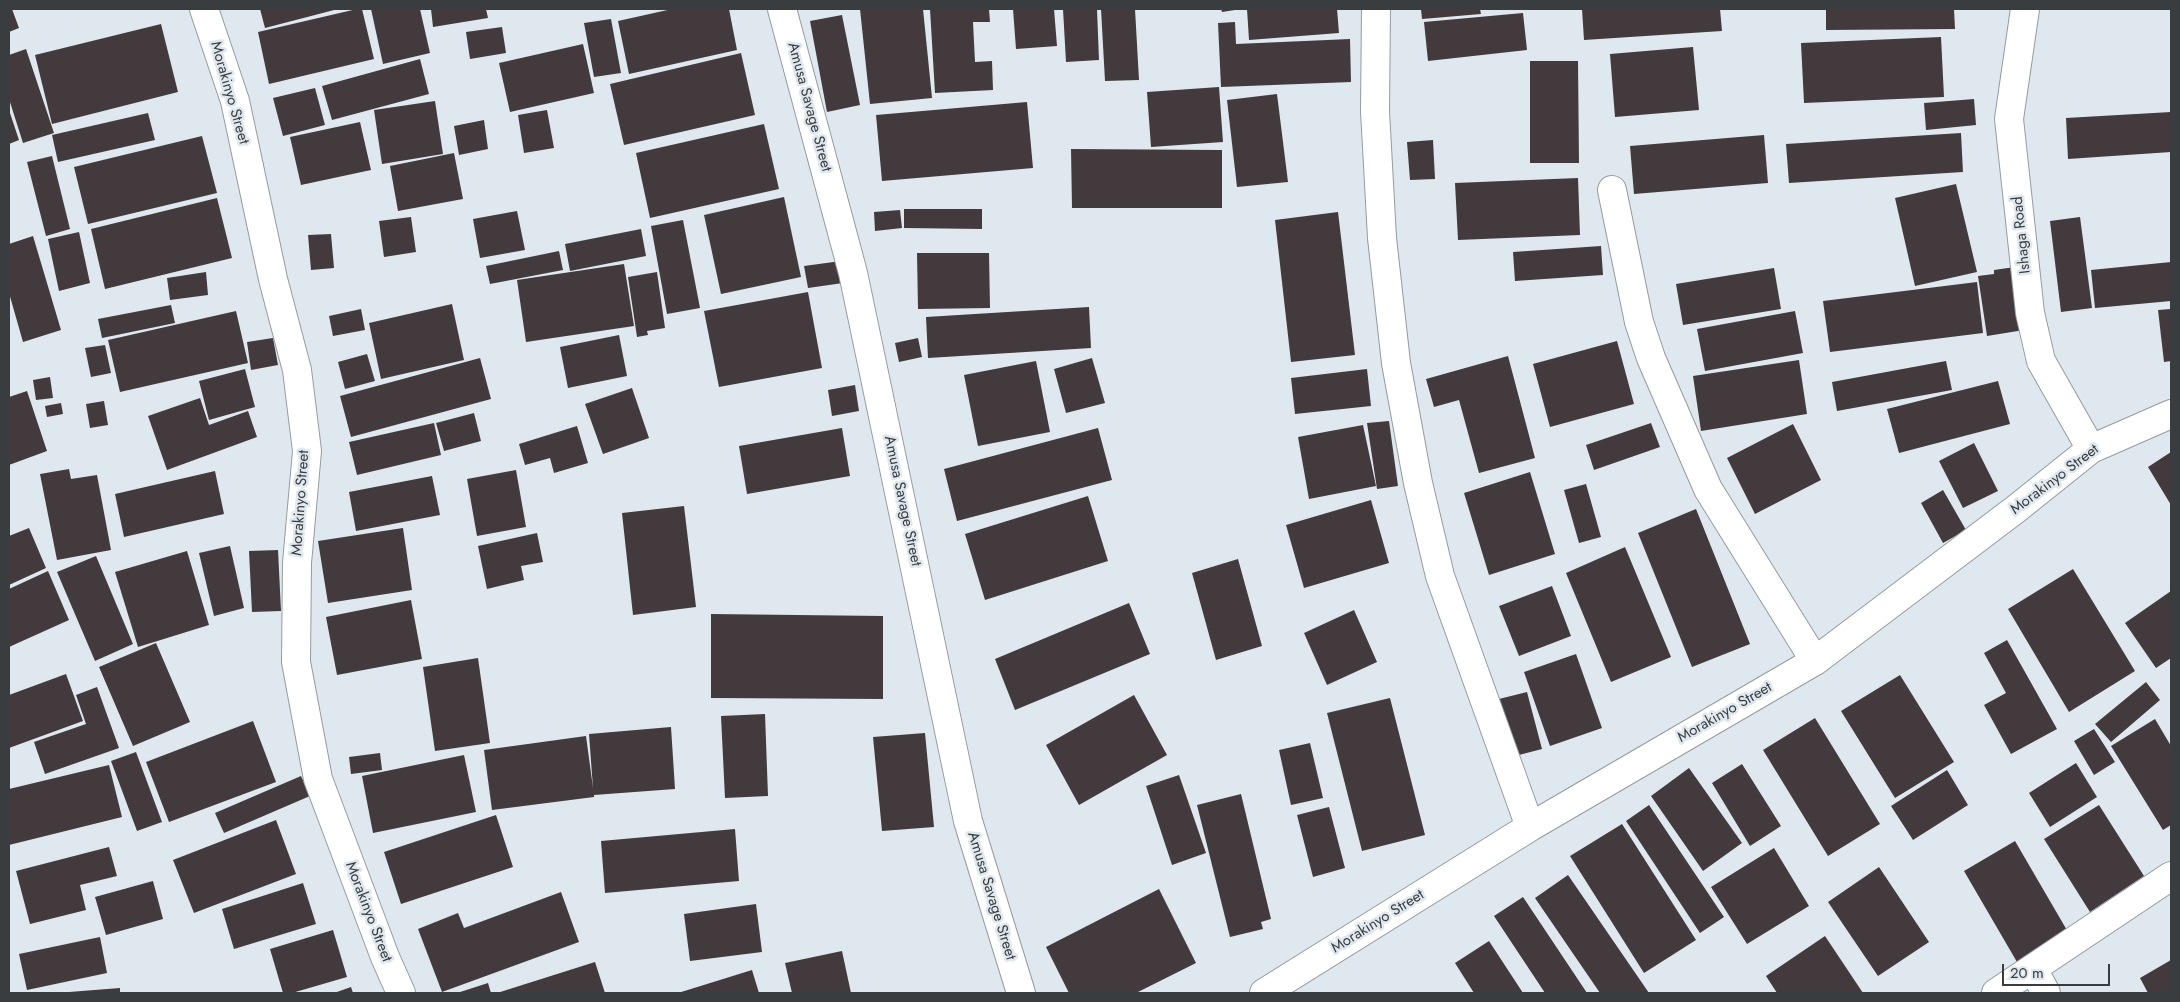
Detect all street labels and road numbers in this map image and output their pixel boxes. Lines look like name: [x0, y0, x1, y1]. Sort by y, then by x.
street label: Morakinyo Street: [206, 40, 252, 146]
street label: Amusa Savage Street: [783, 40, 835, 174]
street label: Ishaga Road: [2009, 196, 2035, 274]
street label: Amusa Savage Street: [879, 434, 925, 568]
street label: Morakinyo Street: [2007, 441, 2103, 519]
street label: Morakinyo Street: [288, 450, 314, 556]
street label: Morakinyo Street: [1675, 679, 1775, 747]
street label: Amusa Savage Street: [963, 830, 1019, 962]
street label: Morakinyo Street: [341, 859, 395, 965]
street label: Morakinyo Street: [1328, 886, 1428, 958]

